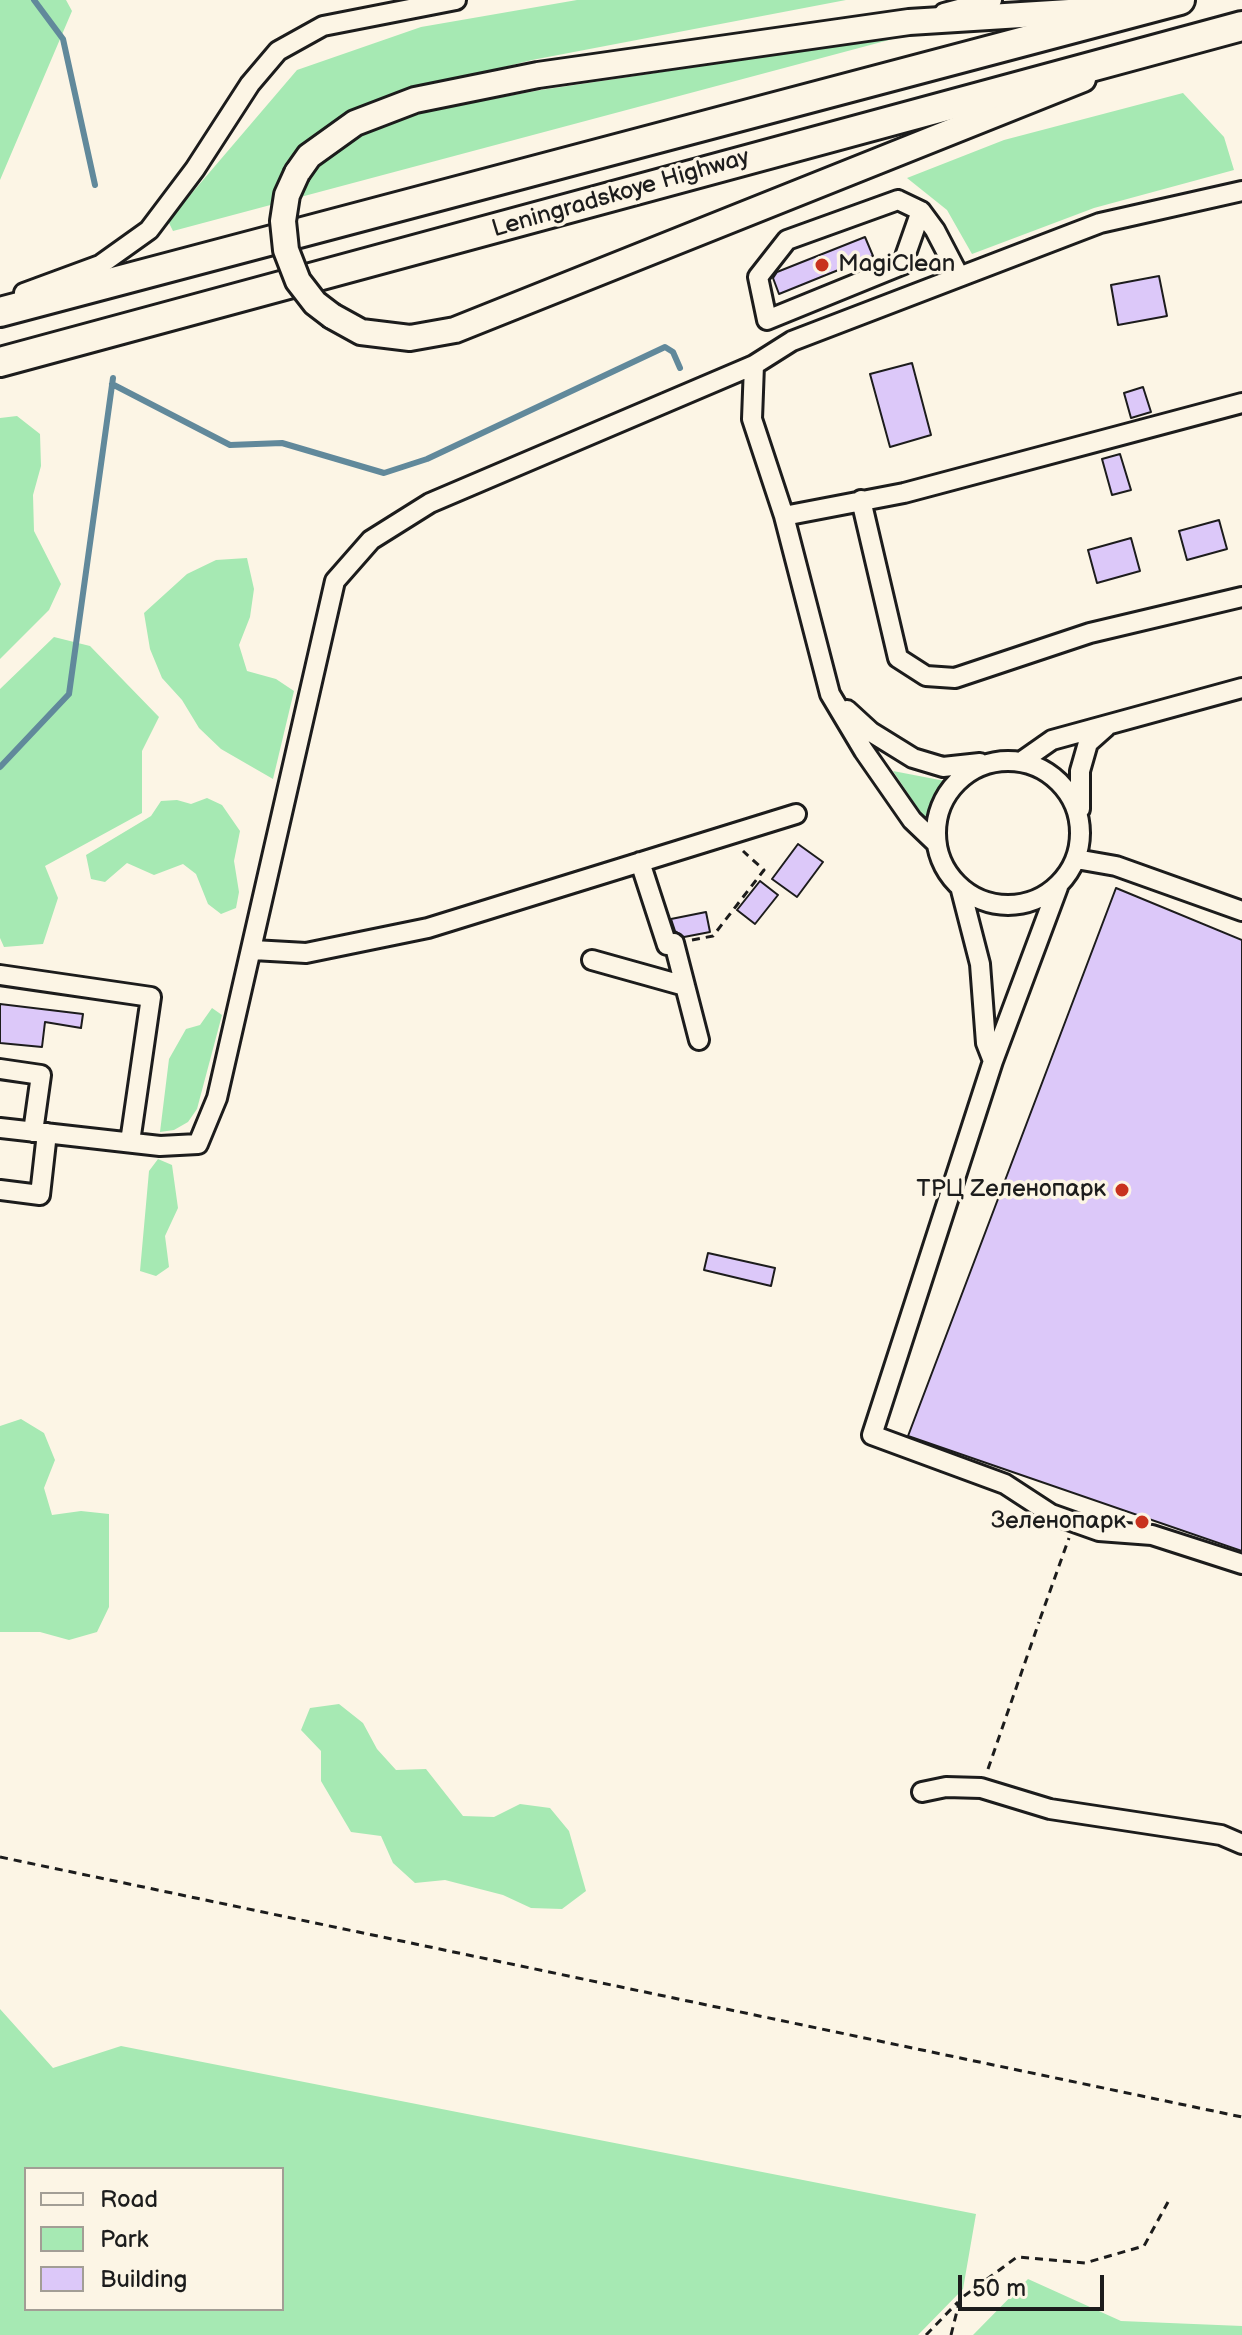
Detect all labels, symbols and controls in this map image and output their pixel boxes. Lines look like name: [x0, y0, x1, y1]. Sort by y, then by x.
street label: Leningradskoye Highway: [489, 143, 753, 245]
place label: MagiClean: [838, 251, 955, 279]
marker: MagiClean: [813, 256, 831, 274]
place label: ТРЦ Zеленопарк: [916, 1176, 1106, 1204]
marker: ТРЦ Zеленопарк: [1113, 1181, 1131, 1199]
place label: Зеленопарк: [991, 1508, 1126, 1536]
marker: Зеленопарк: [1133, 1513, 1151, 1531]
legend: [24, 2167, 284, 2311]
text: Road: [100, 2185, 158, 2214]
text: Park: [100, 2225, 148, 2254]
scale bar: [962, 2259, 1108, 2309]
text: Building: [100, 2265, 187, 2294]
text: 50 m: [972, 2274, 1026, 2303]

